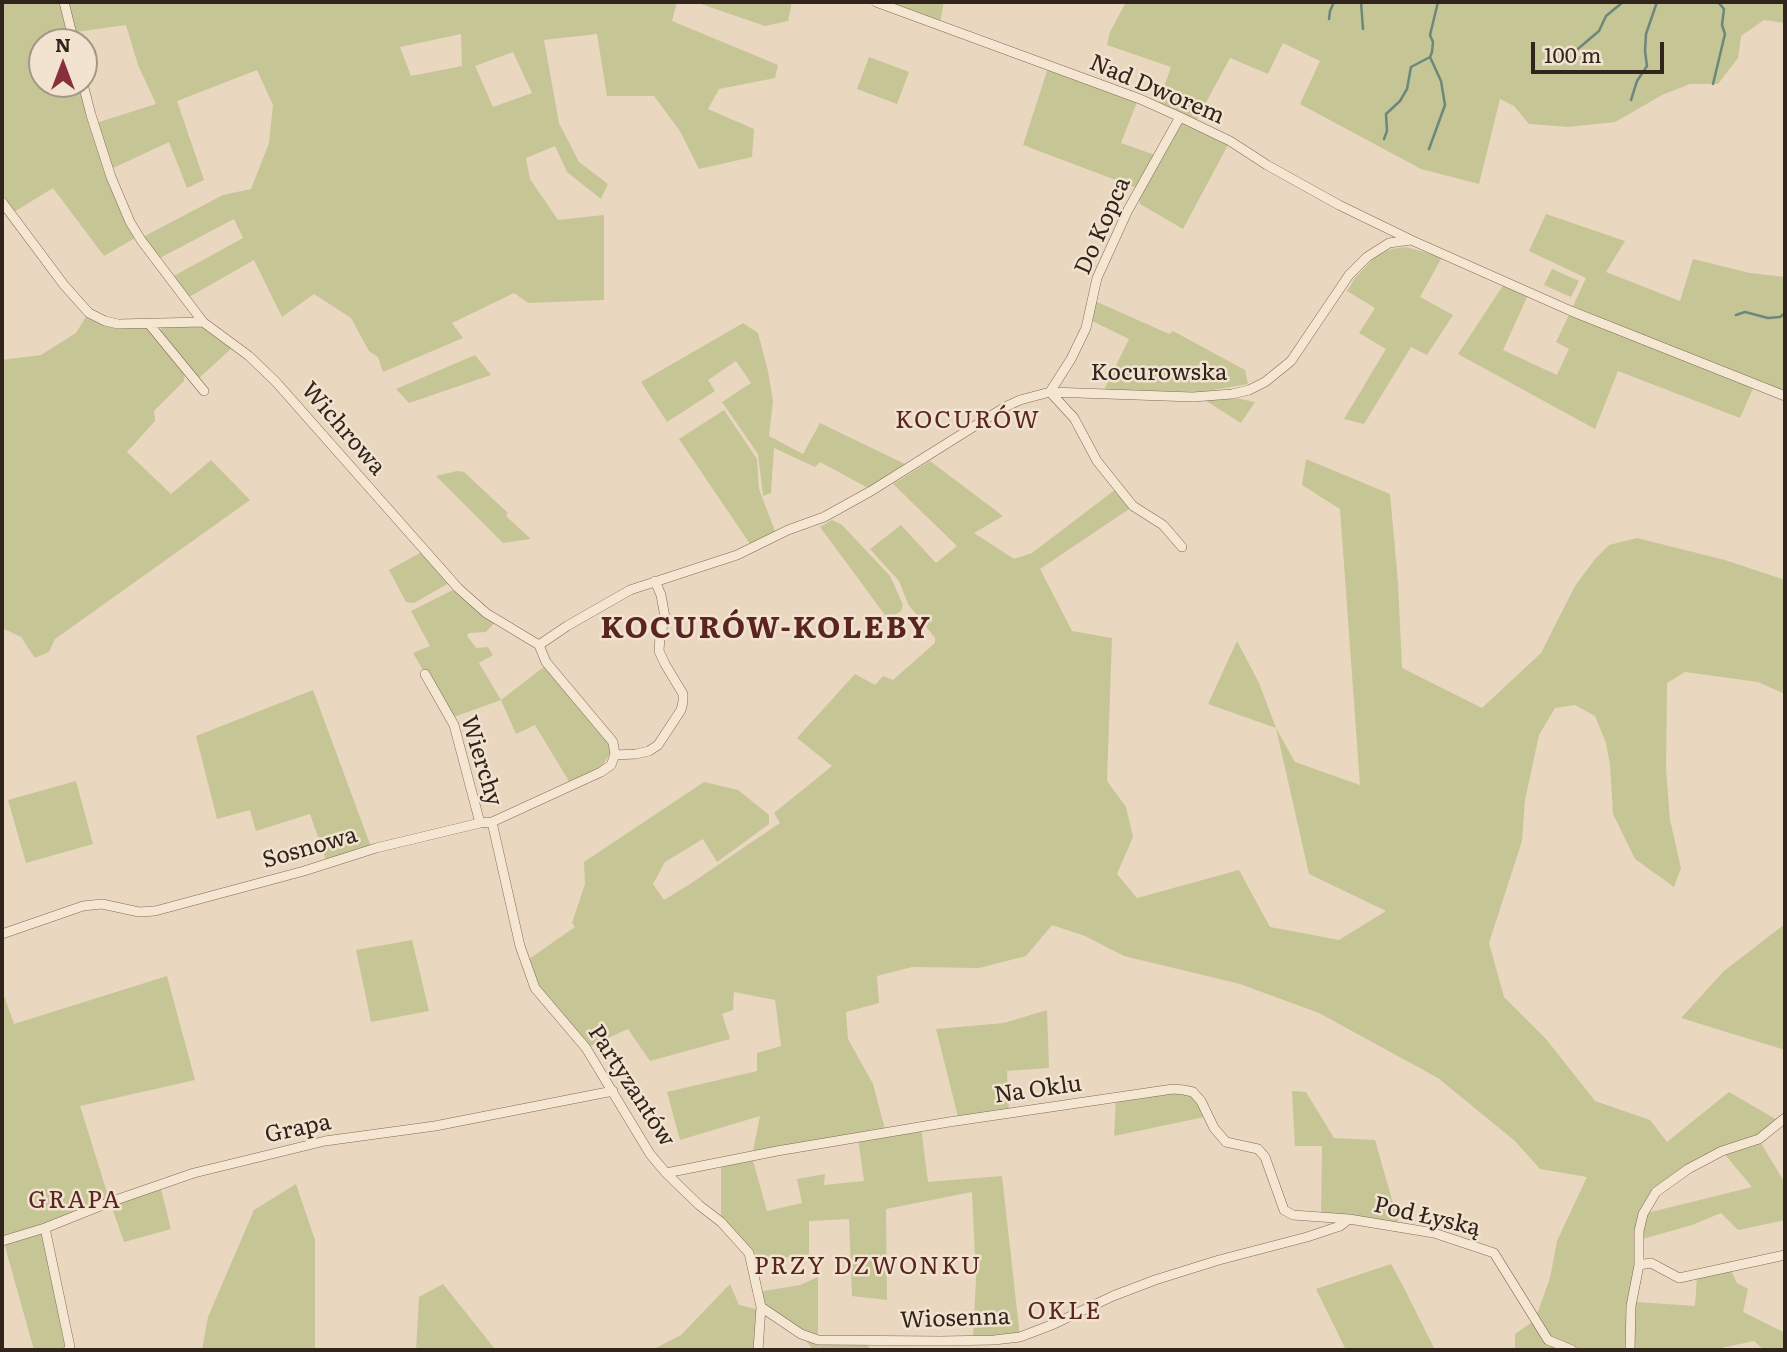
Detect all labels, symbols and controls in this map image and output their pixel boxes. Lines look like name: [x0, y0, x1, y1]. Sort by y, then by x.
north arrow: [28, 28, 98, 98]
scale bar: [1535, 28, 1668, 72]
text: N: [55, 30, 71, 58]
text: 100 m: [1544, 38, 1601, 69]
street label: Nad Dworem: [1085, 49, 1229, 131]
street label: Do Kopca: [1069, 173, 1137, 279]
street label: Kocurowska: [1091, 359, 1227, 387]
street label: Wichrowa: [295, 377, 391, 481]
district label: KOCURÓW: [896, 407, 1040, 435]
district label: KOCURÓW-KOLEBY: [602, 611, 930, 647]
street label: Wierchy: [454, 712, 508, 810]
street label: Sosnowa: [259, 821, 361, 875]
street label: Partyzantów: [581, 1020, 681, 1152]
street label: Na Oklu: [992, 1070, 1084, 1110]
street label: Grapa: [262, 1109, 334, 1149]
district label: GRAPA: [29, 1187, 121, 1215]
street label: Pod Łyską: [1371, 1191, 1483, 1243]
district label: PRZY DZWONKU: [755, 1253, 981, 1281]
district label: OKLE: [1028, 1298, 1102, 1326]
street label: Wiosenna: [899, 1303, 1011, 1335]

